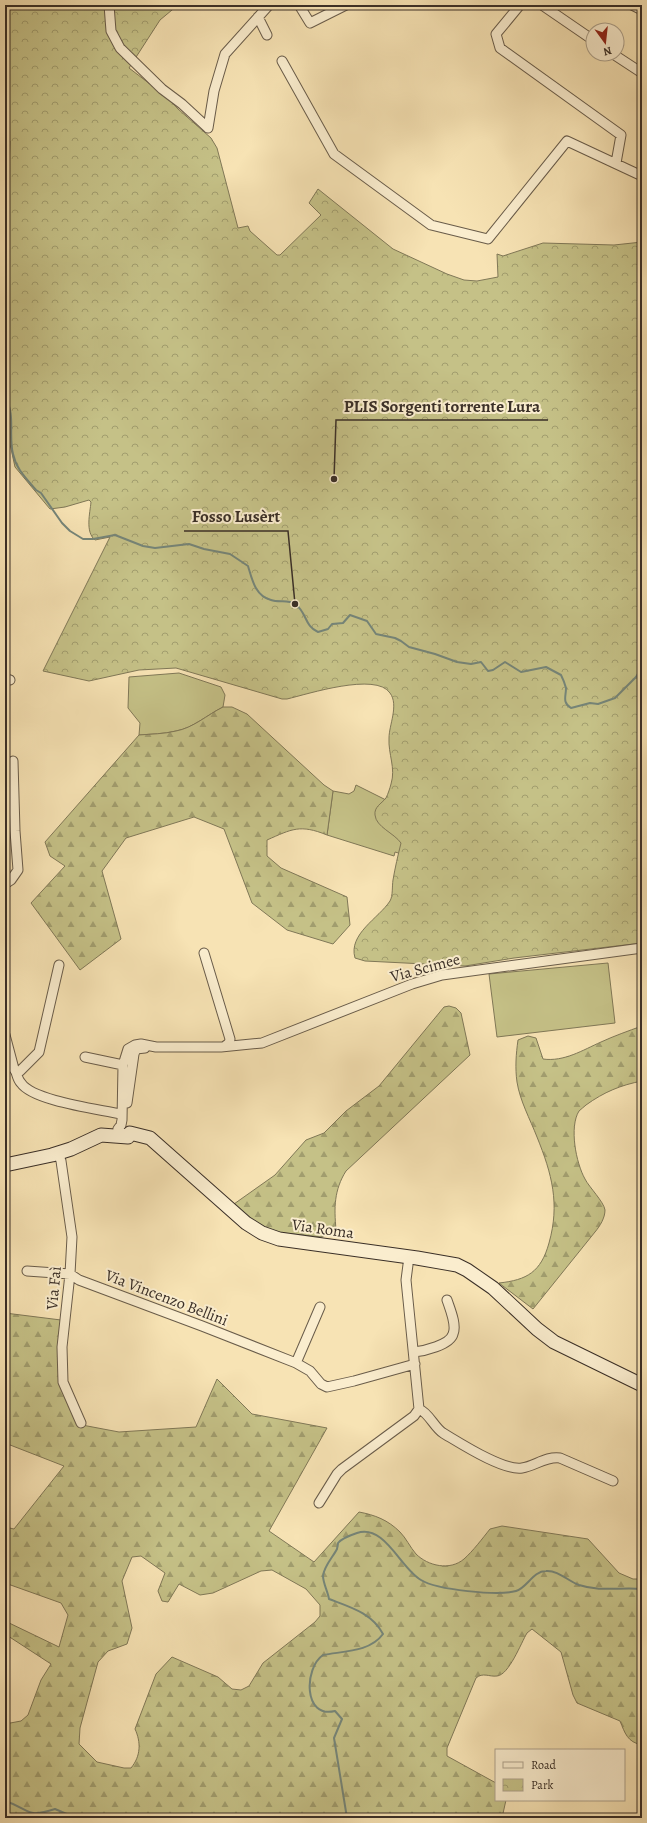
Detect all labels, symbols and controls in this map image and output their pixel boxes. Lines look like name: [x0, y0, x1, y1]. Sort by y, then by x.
north arrow: [585, 22, 625, 62]
text: N: [602, 43, 613, 59]
callout: PLIS Sorgenti torrente Lura: [336, 391, 548, 420]
text: PLIS Sorgenti torrente Lura: [344, 395, 541, 418]
callout: Fosso Lusèrt: [184, 502, 288, 531]
text: Fosso Lusèrt: [192, 505, 281, 528]
street label: Via Scimee: [387, 948, 463, 988]
street label: Via Roma: [289, 1214, 356, 1244]
street label: Via Vincenzo Bellini: [101, 1264, 231, 1331]
street label: Via Faì: [41, 1265, 67, 1312]
legend: [495, 1749, 625, 1801]
text: Road: [531, 1757, 557, 1773]
text: Park: [531, 1777, 554, 1793]

